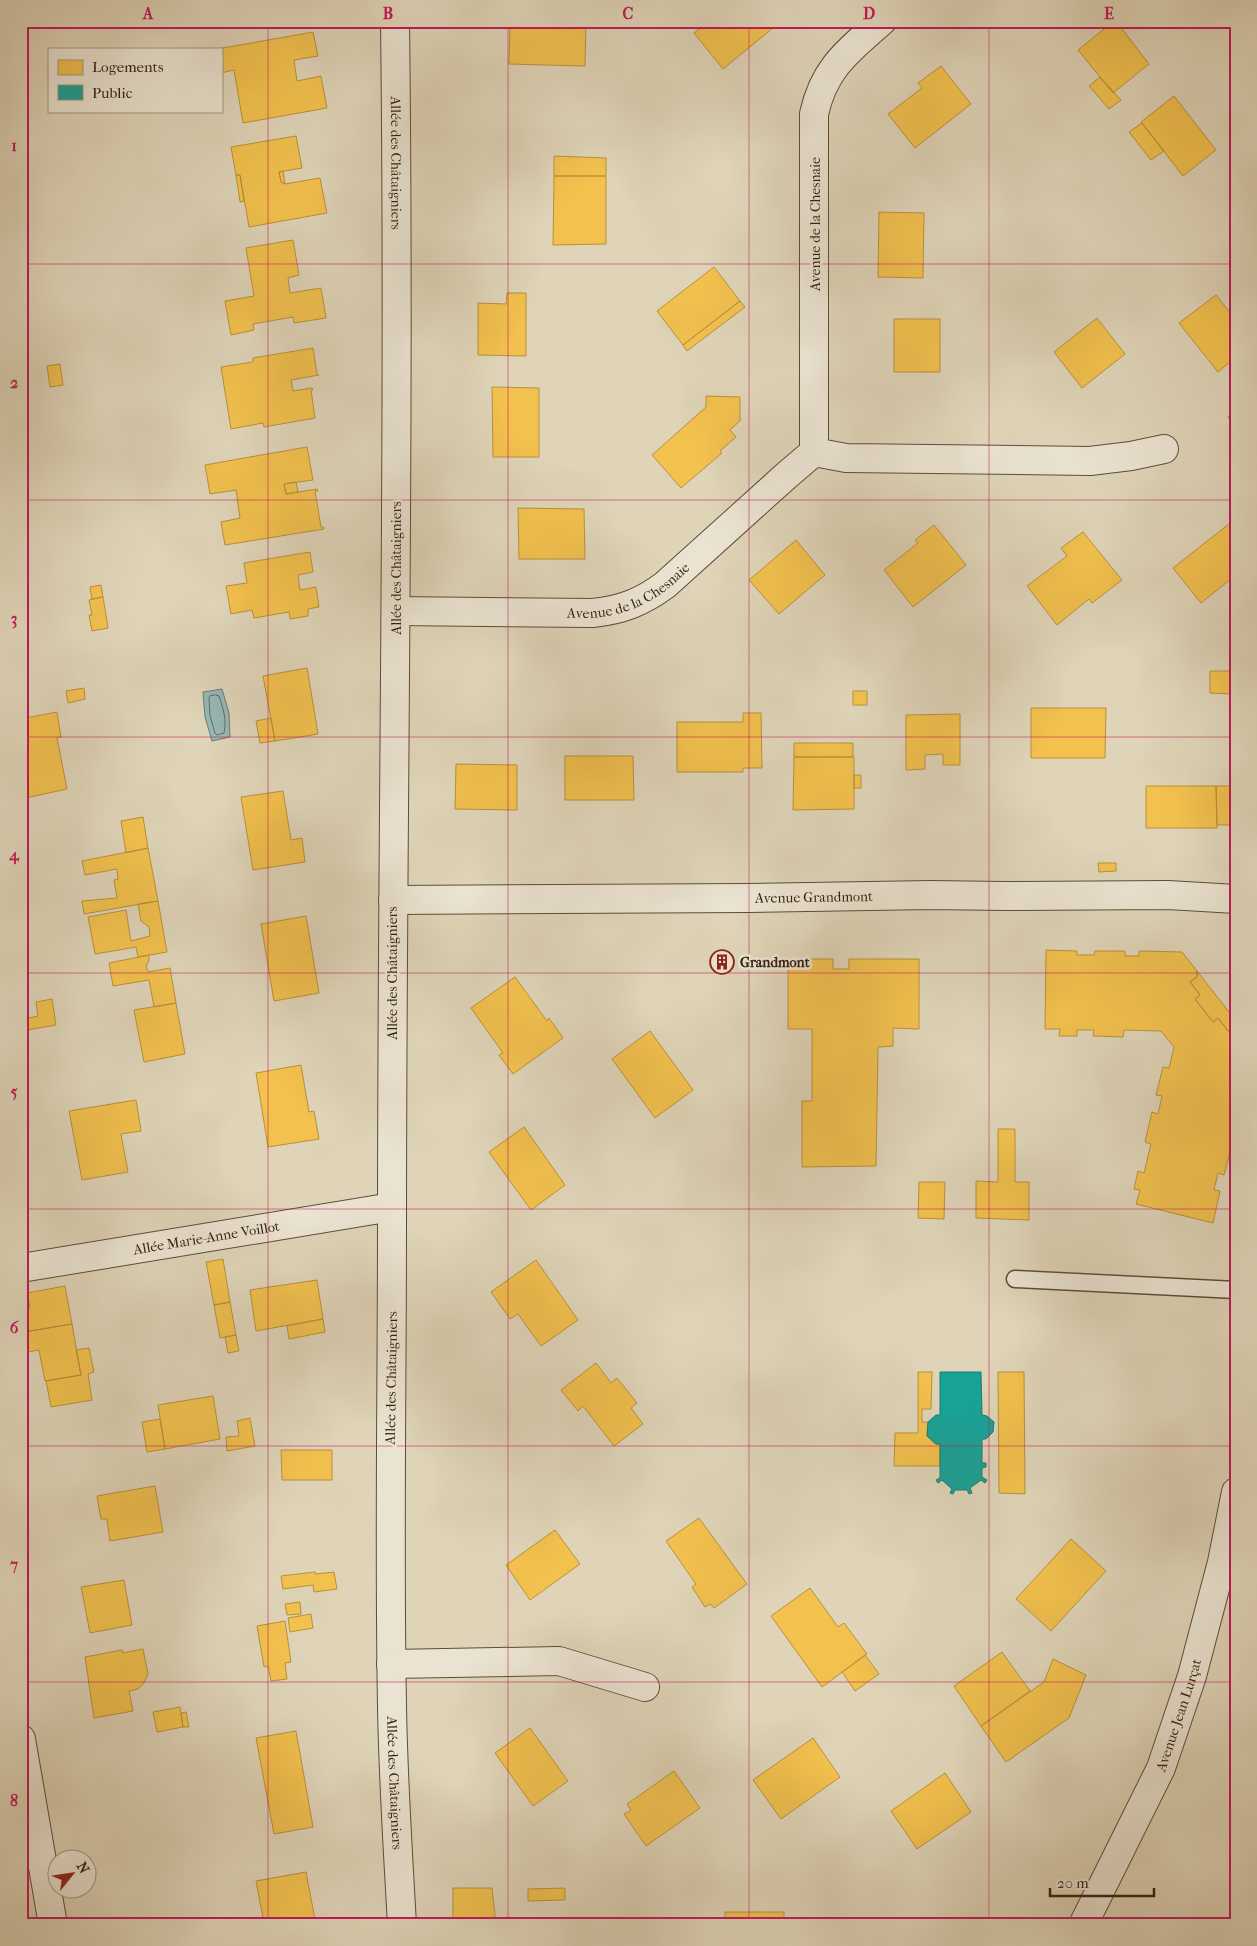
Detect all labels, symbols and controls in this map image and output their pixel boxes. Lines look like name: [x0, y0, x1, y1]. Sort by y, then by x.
text: A: [142, 4, 154, 23]
text: B: [383, 4, 393, 23]
text: C: [623, 4, 634, 23]
text: D: [863, 4, 875, 23]
text: E: [1104, 4, 1114, 23]
legend: [48, 48, 222, 112]
text: Logements: [92, 58, 164, 76]
text: Public: [92, 84, 133, 102]
street label: Allée des Châtaigniers: [387, 95, 405, 230]
text: 1: [11, 136, 17, 155]
street label: Avenue de la Chesnaie: [807, 157, 824, 292]
text: 2: [10, 373, 18, 392]
street label: Allée des Châtaigniers: [388, 501, 405, 636]
street label: Avenue de la Chesnaie: [566, 559, 693, 622]
text: 3: [11, 609, 17, 629]
text: 4: [8, 845, 20, 865]
street label: Avenue Grandmont: [754, 888, 873, 907]
street label: Allée des Châtaigniers: [384, 906, 401, 1041]
building icon: Grandmont: [709, 949, 735, 975]
place label: Grandmont: [740, 954, 811, 971]
text: 5: [11, 1082, 18, 1101]
street label: Allée Marie-Anne Voillot: [131, 1218, 281, 1259]
street label: Allée des Châtaigniers: [382, 1311, 401, 1446]
text: 6: [10, 1318, 19, 1337]
text: 7: [9, 1555, 18, 1574]
street label: Avenue Jean Lurçat: [1152, 1657, 1205, 1775]
street label: Allée des Châtaigniers: [383, 1715, 406, 1850]
text: 8: [10, 1791, 18, 1810]
north arrow: [48, 1848, 98, 1898]
text: N: [73, 1859, 93, 1877]
scale bar: [1050, 1866, 1153, 1898]
text: 20 m: [1057, 1874, 1089, 1892]

